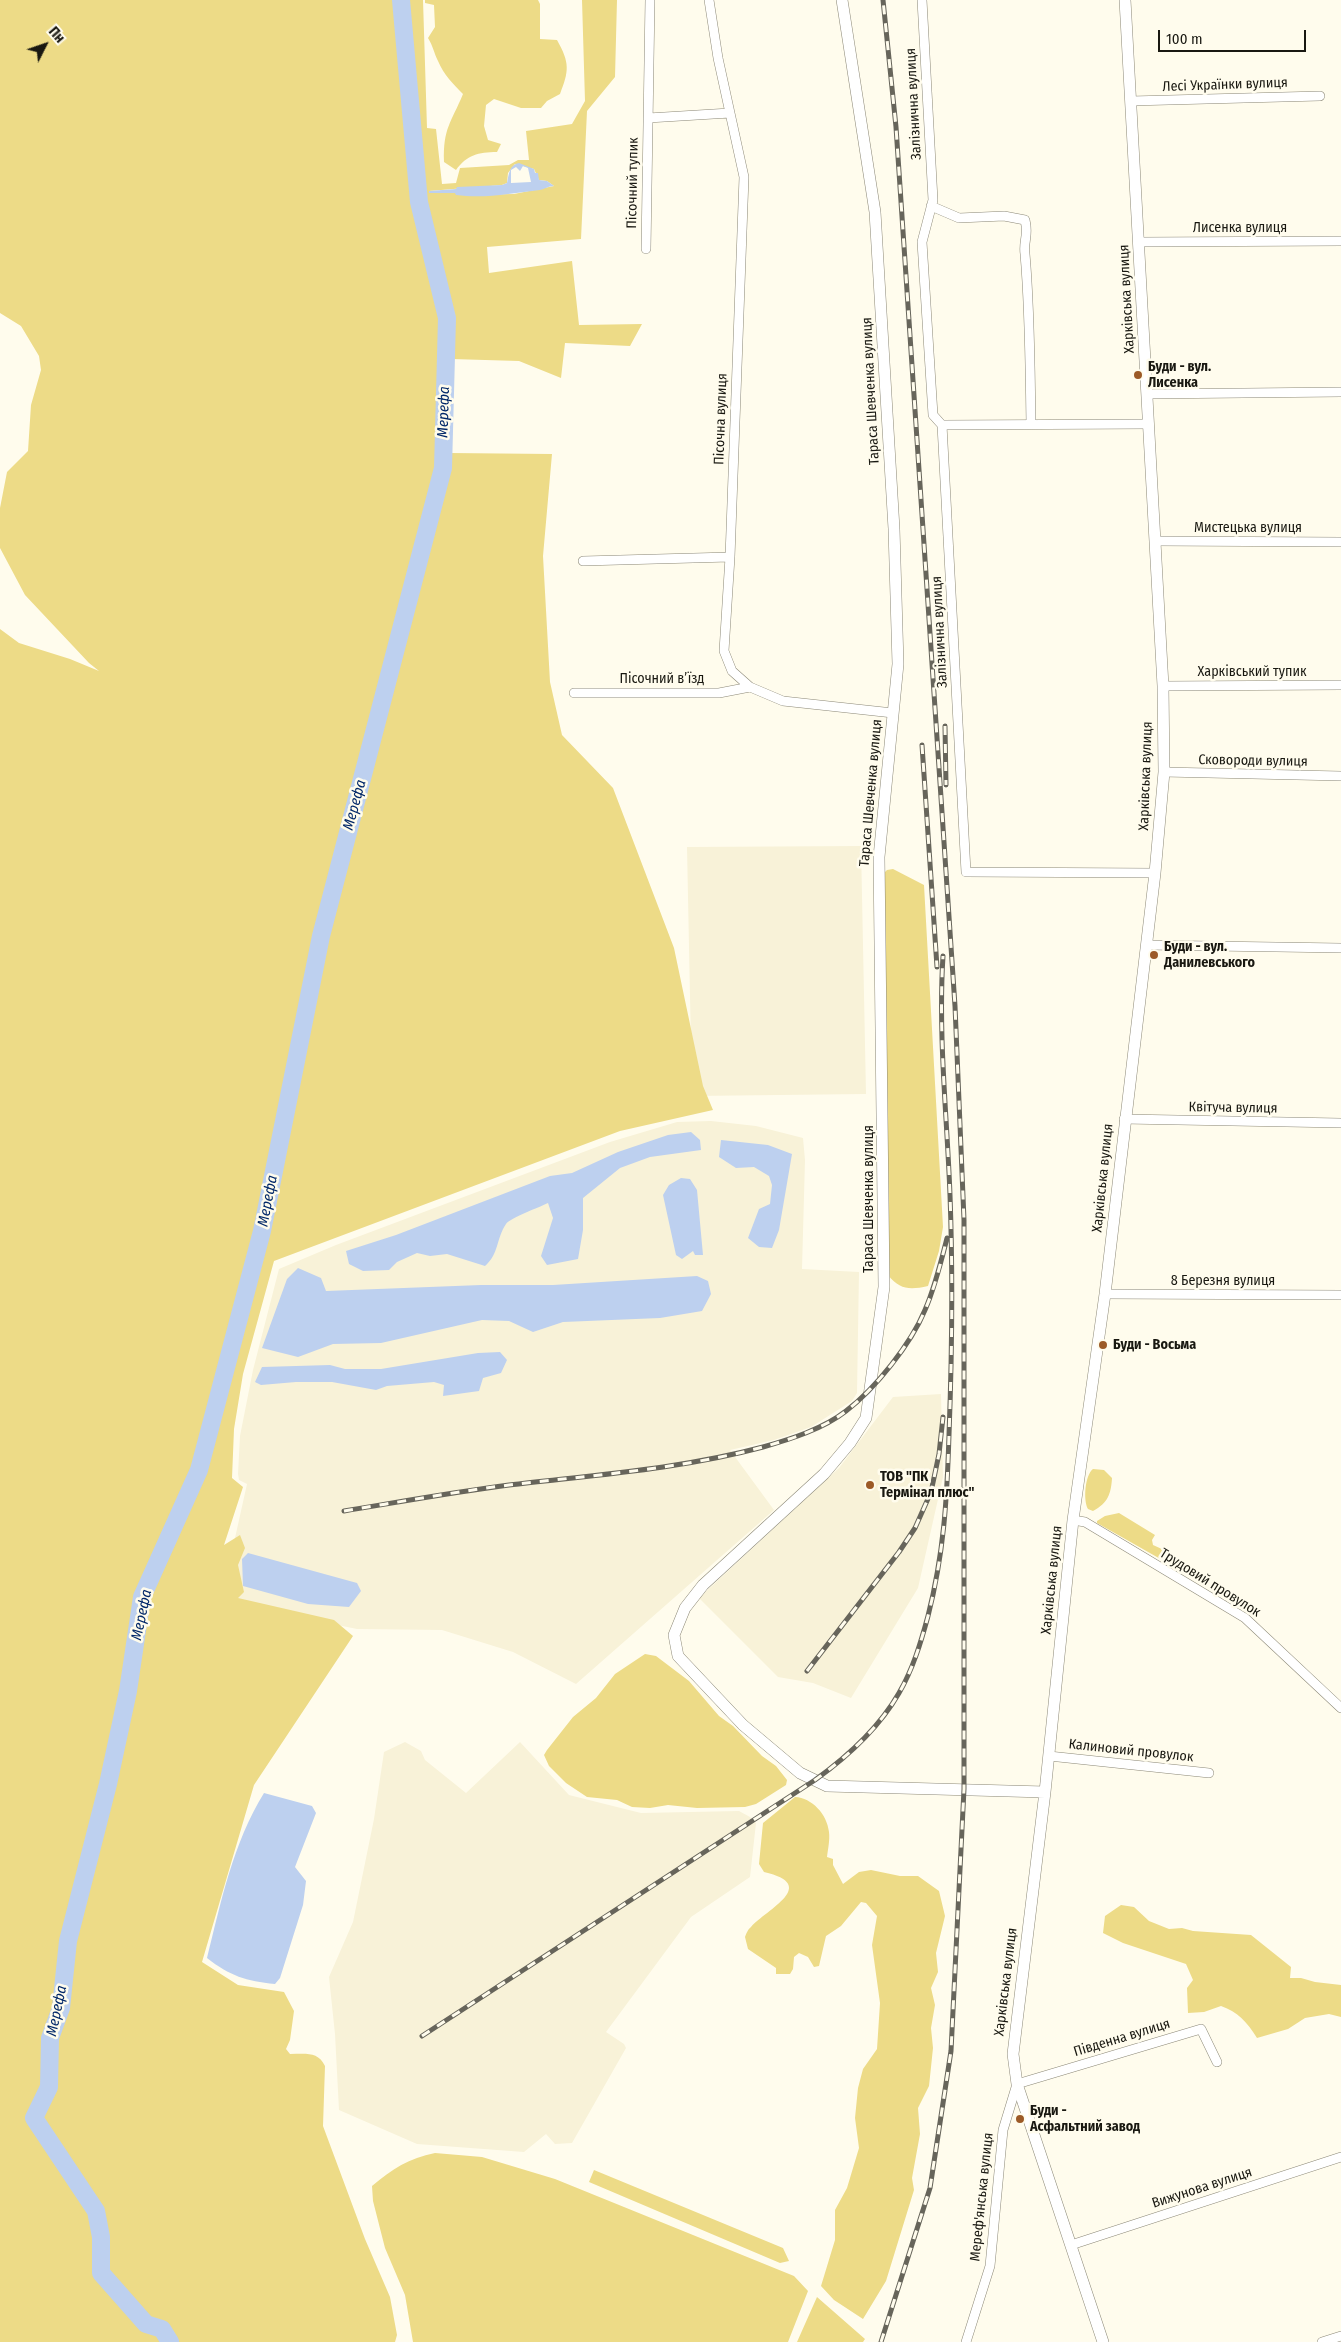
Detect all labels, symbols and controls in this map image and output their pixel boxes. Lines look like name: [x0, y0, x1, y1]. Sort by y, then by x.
north arrow: [20, 20, 70, 70]
scale bar: [1161, 20, 1308, 52]
text: Пн: [45, 23, 68, 46]
text: 100 m: [1166, 30, 1203, 48]
street label: Залізнична вулиця: [903, 48, 925, 160]
street label: Лесі Українки вулиця: [1162, 74, 1288, 96]
street label: Пісочний тупик: [624, 137, 642, 229]
street label: Лисенка вулиця: [1193, 220, 1287, 236]
street label: Харківська вулиця: [1116, 244, 1138, 354]
street label: Тараса Шевченка вулиця: [859, 317, 883, 465]
place label: Буди - вул. Лисенка: [1148, 359, 1211, 392]
marker: Буди - вул. Лисенка: [1132, 369, 1144, 381]
street label: Пісочна вулиця: [711, 373, 731, 465]
water label: Мерефа: [434, 386, 454, 438]
street label: Мистецька вулиця: [1194, 520, 1302, 536]
street label: Залізнична вулиця: [929, 576, 951, 688]
street label: Харківський тупик: [1198, 664, 1306, 680]
street label: Пісочний в’їзд: [620, 671, 704, 687]
street label: Тараса Шевченка вулиця: [856, 719, 886, 867]
street label: Харківська вулиця: [1136, 721, 1156, 831]
street label: Сковороди вулиця: [1198, 752, 1308, 770]
water label: Мерефа: [340, 778, 370, 832]
place label: Буди - вул. Данилевського: [1164, 939, 1255, 972]
marker: Буди - вул. Данилевського: [1148, 949, 1160, 961]
street label: Квітуча вулиця: [1188, 1099, 1278, 1117]
street label: Харківська вулиця: [1089, 1123, 1117, 1233]
street label: Тараса Шевченка вулиця: [861, 1125, 877, 1273]
water label: Мерефа: [254, 1174, 282, 1228]
street label: 8 Березня вулиця: [1171, 1273, 1275, 1289]
place label: Буди - Восьма: [1113, 1337, 1196, 1353]
marker: Буди - Восьма: [1097, 1339, 1109, 1351]
place label: ТОВ "ПК Термінал плюс": [880, 1469, 974, 1501]
marker: ТОВ "ПК Термінал плюс": [864, 1479, 876, 1491]
street label: Харківська вулиця: [1038, 1525, 1066, 1635]
street label: Трудовий провулок: [1156, 1545, 1264, 1621]
water label: Мерефа: [128, 1588, 156, 1642]
street label: Калиновий провулок: [1068, 1736, 1194, 1766]
street label: Харківська вулиця: [991, 1927, 1021, 2037]
water label: Мерефа: [43, 1984, 71, 2038]
street label: Південна вулиця: [1072, 2015, 1172, 2061]
place label: Буди - Асфальтний завод: [1030, 2103, 1140, 2136]
marker: Буди - Асфальтний завод: [1014, 2113, 1026, 2125]
street label: Мереф'янська вулиця: [967, 2132, 997, 2262]
street label: Вижунова вулиця: [1150, 2164, 1254, 2212]

